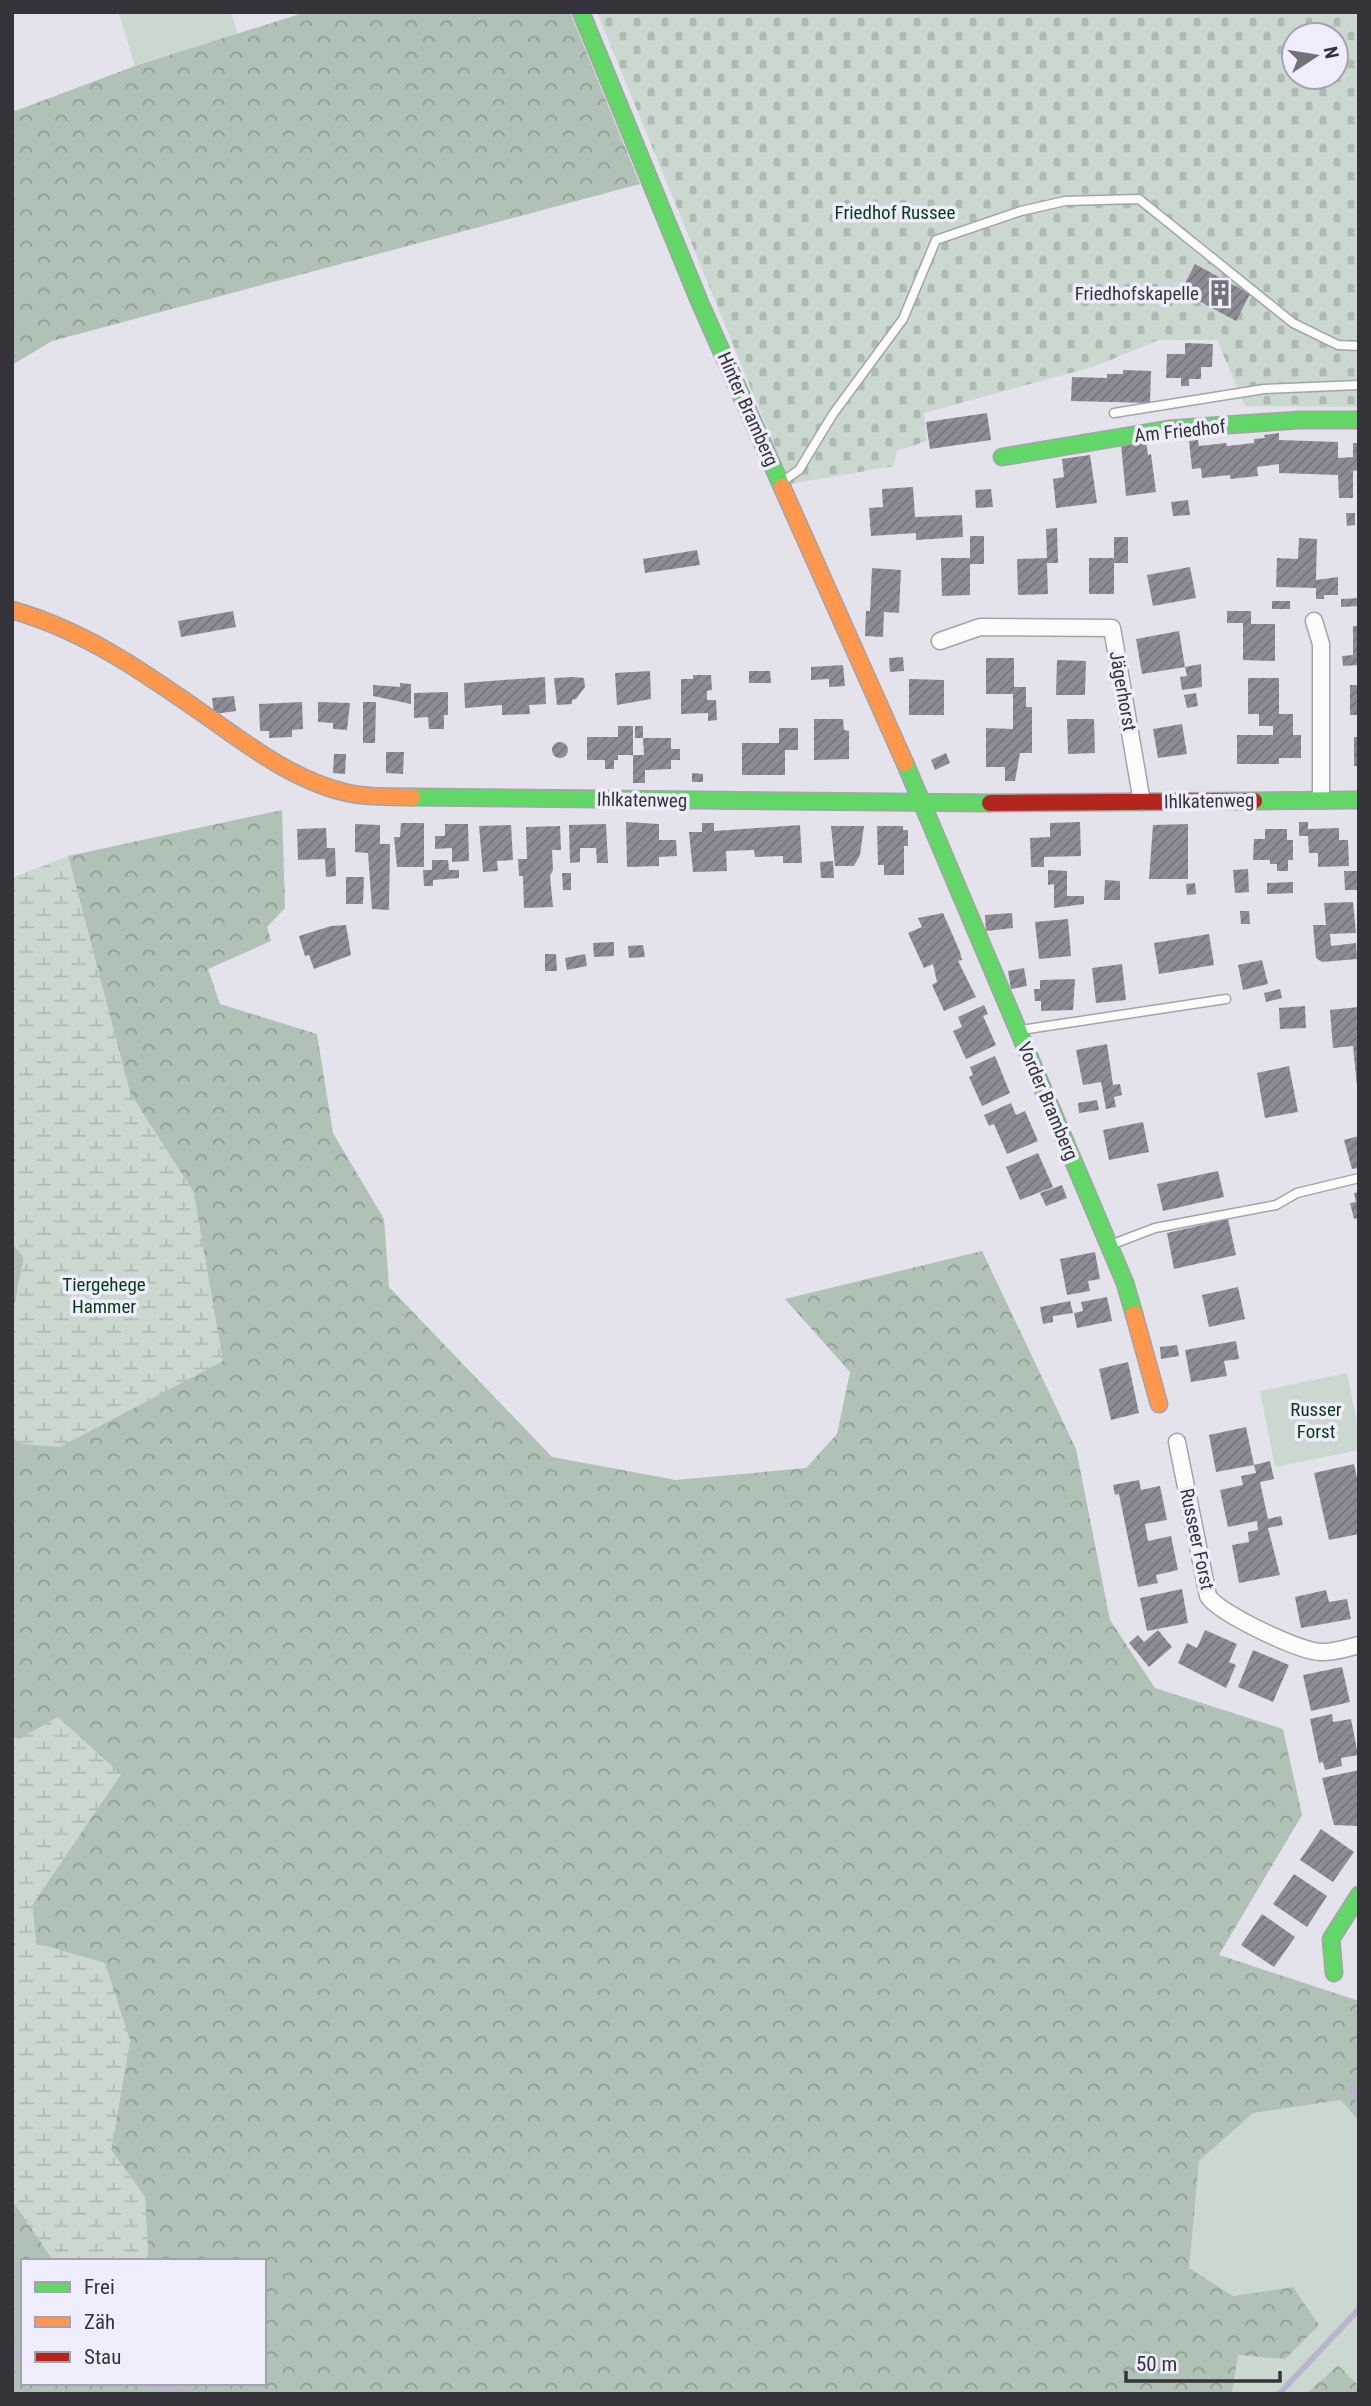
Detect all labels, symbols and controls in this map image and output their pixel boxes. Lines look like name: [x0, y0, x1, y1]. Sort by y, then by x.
north arrow: [1280, 21, 1350, 91]
text: N: [1319, 44, 1344, 61]
park label: Friedhof Russee: [835, 201, 956, 224]
building icon: Friedhofskapelle: [1205, 278, 1235, 308]
place label: Friedhofskapelle: [1075, 282, 1199, 305]
street label: Hinter Bramberg: [713, 348, 783, 470]
street label: Am Friedhof: [1133, 415, 1227, 447]
street label: Jägerhorst: [1105, 649, 1141, 733]
street label: Ihlkatenweg: [597, 788, 687, 812]
street label: Ihlkatenweg: [1164, 789, 1254, 813]
street label: Vorder Bramberg: [1013, 1038, 1083, 1164]
park label: Tiergehege Hammer: [62, 1273, 146, 1318]
park label: Russer Forst: [1290, 1398, 1342, 1443]
street label: Russeer Forst: [1175, 1486, 1219, 1592]
legend: [21, 2259, 266, 2385]
text: Frei: [84, 2275, 115, 2299]
text: Zäh: [84, 2310, 115, 2334]
scale bar: [1126, 2340, 1280, 2384]
text: Stau: [84, 2345, 121, 2369]
text: 50 m: [1136, 2352, 1177, 2376]

